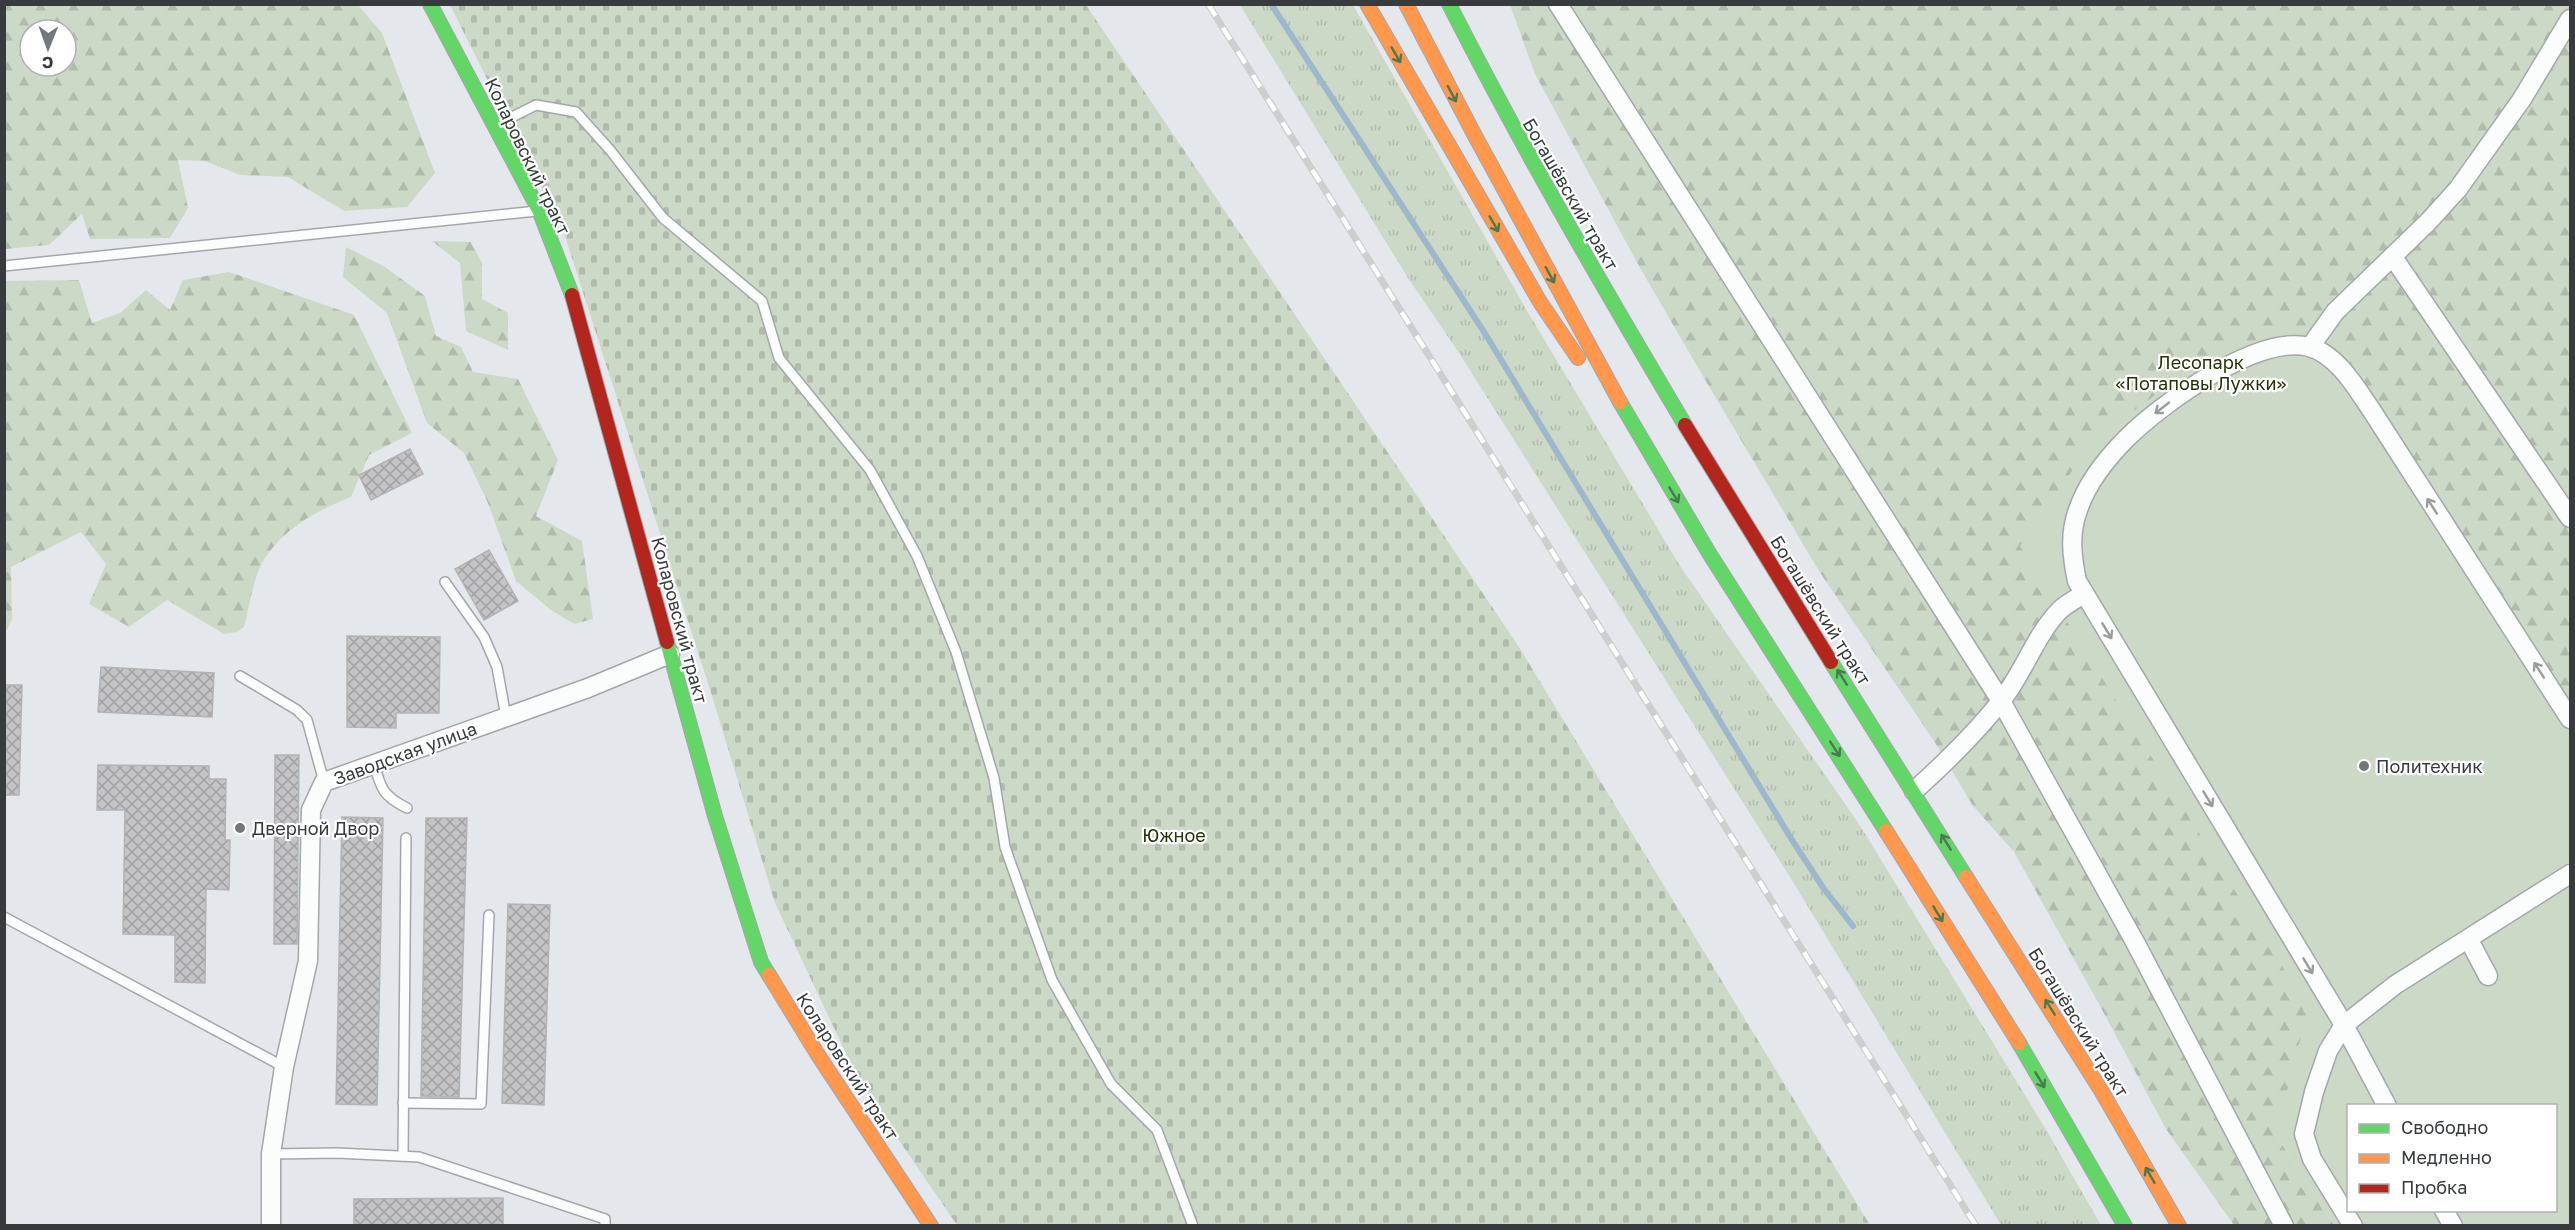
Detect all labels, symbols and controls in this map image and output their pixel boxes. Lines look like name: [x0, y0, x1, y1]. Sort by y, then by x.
north arrow: [18, 18, 78, 78]
one-way arrow: [1390, 46, 1402, 63]
text: С: [42, 53, 54, 73]
street label: Коларовский тракт: [481, 74, 576, 238]
one-way arrow: [1447, 85, 1459, 103]
street label: Богашёвский тракт: [1518, 114, 1624, 274]
one-way arrow: [1489, 215, 1501, 232]
one-way arrow: [1545, 265, 1556, 283]
park label: Лесопарк «Потаповы Лужки»: [2116, 351, 2287, 394]
one-way arrow: [2154, 401, 2170, 414]
one-way arrow: [1669, 486, 1681, 503]
one-way arrow: [2426, 498, 2438, 515]
street label: Богашёвский тракт: [1766, 531, 1876, 689]
street label: Коларовский тракт: [647, 534, 713, 706]
one-way arrow: [2102, 622, 2114, 639]
one-way arrow: [2532, 662, 2544, 679]
one-way arrow: [1836, 669, 1848, 686]
street label: Заводская улица: [330, 717, 480, 789]
one-way arrow: [1829, 740, 1841, 756]
place label: Политехник: [2376, 755, 2483, 777]
marker: Политехник: [2357, 759, 2371, 773]
one-way arrow: [2202, 790, 2214, 807]
place label: Дверной Двор: [252, 817, 379, 839]
marker: Дверной Двор: [233, 821, 247, 835]
park label: Южное: [1142, 824, 1206, 846]
one-way arrow: [1940, 834, 1952, 851]
one-way arrow: [1933, 905, 1945, 922]
street label: Богашёвский тракт: [2024, 943, 2134, 1101]
one-way arrow: [2303, 957, 2315, 974]
street label: Коларовский тракт: [792, 988, 904, 1144]
one-way arrow: [2043, 999, 2055, 1016]
one-way arrow: [2035, 1071, 2047, 1088]
legend: [2347, 1104, 2557, 1212]
text: Свободно: [2401, 1116, 2488, 1138]
text: Медленно: [2401, 1146, 2492, 1168]
one-way arrow: [2144, 1166, 2155, 1184]
text: Пробка: [2401, 1176, 2467, 1198]

